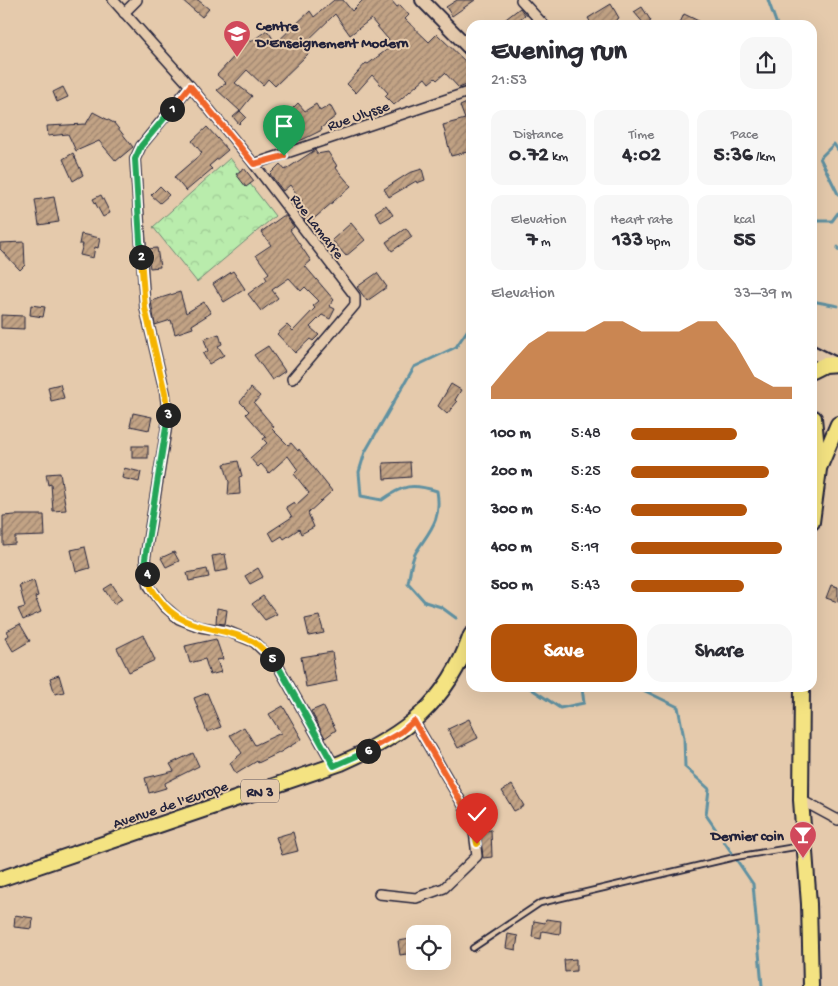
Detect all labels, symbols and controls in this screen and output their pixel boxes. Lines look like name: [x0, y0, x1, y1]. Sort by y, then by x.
place label: Centre D'Enseignement Modern: [254, 18, 409, 53]
school or university icon: Centre D'Enseignement Modern: [222, 19, 252, 58]
text: Evening run: [491, 36, 627, 69]
button: share: [740, 37, 792, 89]
text: 21:53: [491, 72, 527, 91]
pin: 1: [160, 96, 184, 122]
street label: Rue Ulysse: [325, 98, 392, 136]
text: 1: [170, 101, 175, 118]
pin: [263, 105, 305, 156]
icon: arrive: [270, 112, 298, 140]
text: Distance: [514, 127, 563, 144]
text: Time: [629, 127, 654, 144]
text: Pace: [731, 127, 758, 144]
text: 0.72: [509, 144, 549, 169]
text: 4:02: [622, 144, 661, 169]
text: 5:36: [713, 144, 753, 169]
text: km: [549, 149, 568, 166]
text: /km: [753, 149, 776, 166]
street label: Rue Lamarre: [286, 191, 347, 263]
text: Elevation: [511, 212, 566, 229]
text: Heart rate: [610, 212, 673, 229]
text: kcal: [734, 212, 755, 229]
text: 7: [526, 229, 537, 254]
text: 133: [613, 229, 643, 254]
text: 55: [733, 229, 756, 254]
text: m: [537, 234, 551, 251]
text: bpm: [643, 234, 670, 251]
pin: 2: [128, 244, 154, 270]
text: 2: [138, 249, 145, 266]
text: Elevation: [491, 285, 555, 304]
text: 33–39 m: [734, 285, 792, 304]
pin: 3: [156, 402, 180, 428]
text: 3: [165, 407, 172, 424]
text: 100 m: [491, 425, 531, 444]
text: 5:48: [571, 425, 601, 444]
text: 200 m: [491, 463, 532, 482]
text: 5:25: [571, 463, 601, 482]
text: 300 m: [491, 501, 533, 520]
text: 5:40: [571, 501, 601, 520]
text: 400 m: [491, 539, 532, 558]
text: 5:19: [571, 539, 599, 558]
pin: 4: [134, 562, 160, 586]
text: 4: [144, 566, 151, 583]
text: 500 m: [491, 577, 533, 596]
text: 5:43: [571, 577, 600, 596]
button: Save: [491, 624, 637, 682]
button: Share: [647, 624, 792, 682]
pin: 5: [260, 646, 284, 672]
text: 5: [269, 651, 276, 668]
pin: 6: [356, 738, 380, 764]
text: 6: [365, 743, 372, 760]
street label: Avenue de l'Europe: [111, 778, 231, 834]
road number: RN 3: [241, 779, 279, 802]
pin: [456, 793, 498, 844]
icon: check: [463, 800, 491, 828]
bar icon: Dernier coin: [788, 820, 818, 859]
place label: Dernier coin: [709, 828, 785, 846]
map controls: [406, 925, 451, 970]
button: locate: [406, 925, 451, 970]

